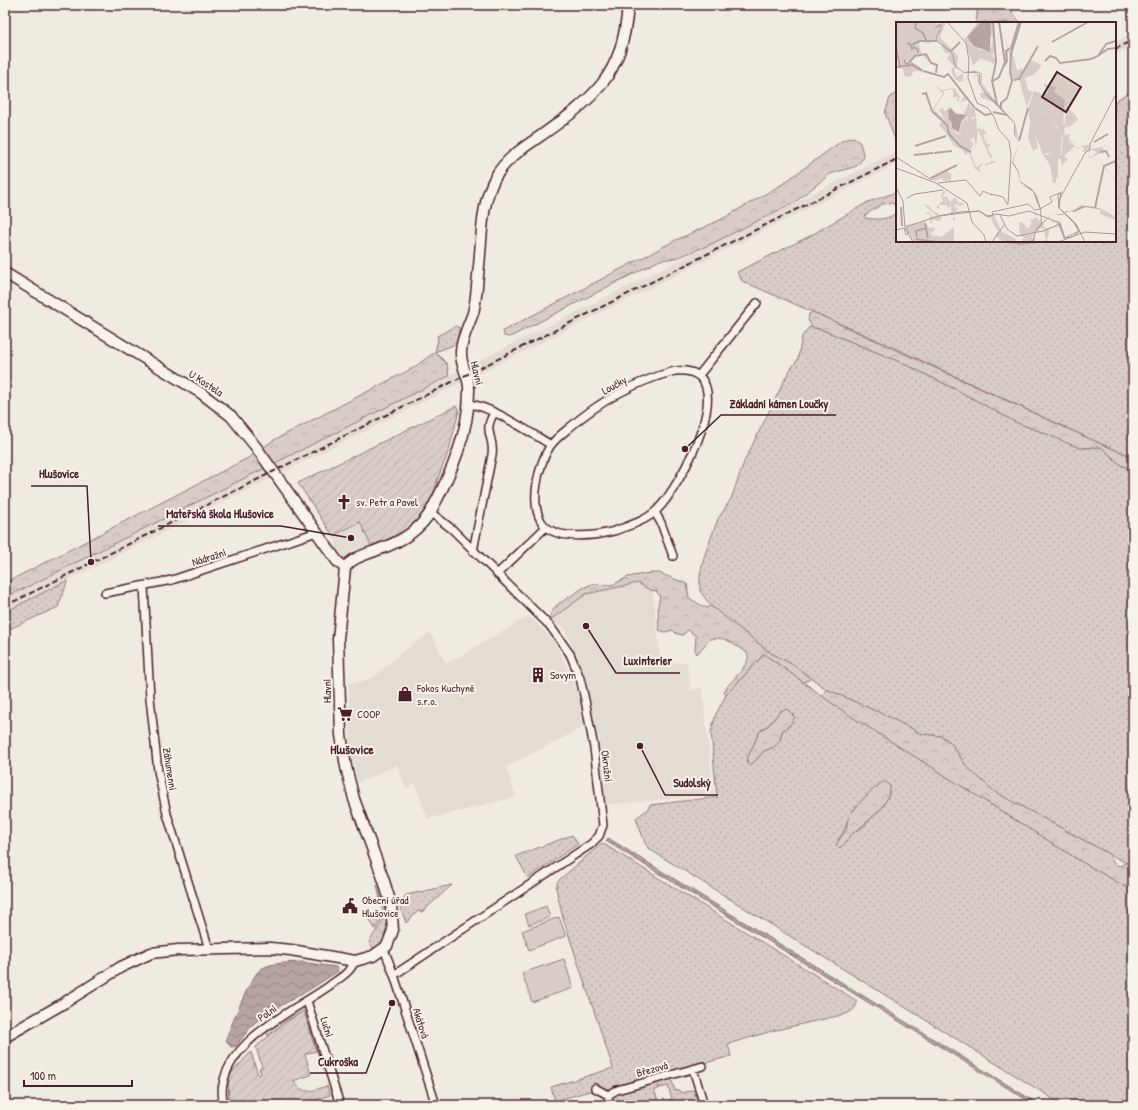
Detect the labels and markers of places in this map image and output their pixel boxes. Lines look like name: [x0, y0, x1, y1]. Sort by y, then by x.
callout: Základní kámen Loučky: [721, 391, 836, 415]
callout: Hlušovice: [31, 462, 87, 486]
church icon: sv. Petr a Pavel: [335, 493, 353, 511]
place label: sv. Petr a Pavel: [356, 495, 418, 509]
callout: Mateřská škola Hlušovice: [158, 502, 281, 526]
callout: Luxinterier: [616, 649, 680, 673]
building icon: Sovym: [529, 666, 547, 684]
place label: Sovym: [550, 668, 577, 682]
place label: Fokos Kuchyně s.r.o.: [416, 681, 475, 708]
shop icon: Fokos Kuchyně s.r.o.: [396, 685, 414, 703]
supermarket icon: COOP: [336, 705, 354, 723]
place label: COOP: [357, 707, 381, 721]
callout: Sudolský: [665, 771, 718, 795]
place label: Obecní úřad Hlušovice: [362, 893, 409, 920]
public building icon: Obecní úřad Hlušovice: [341, 897, 359, 915]
callout: Cukroška: [310, 1049, 366, 1073]

